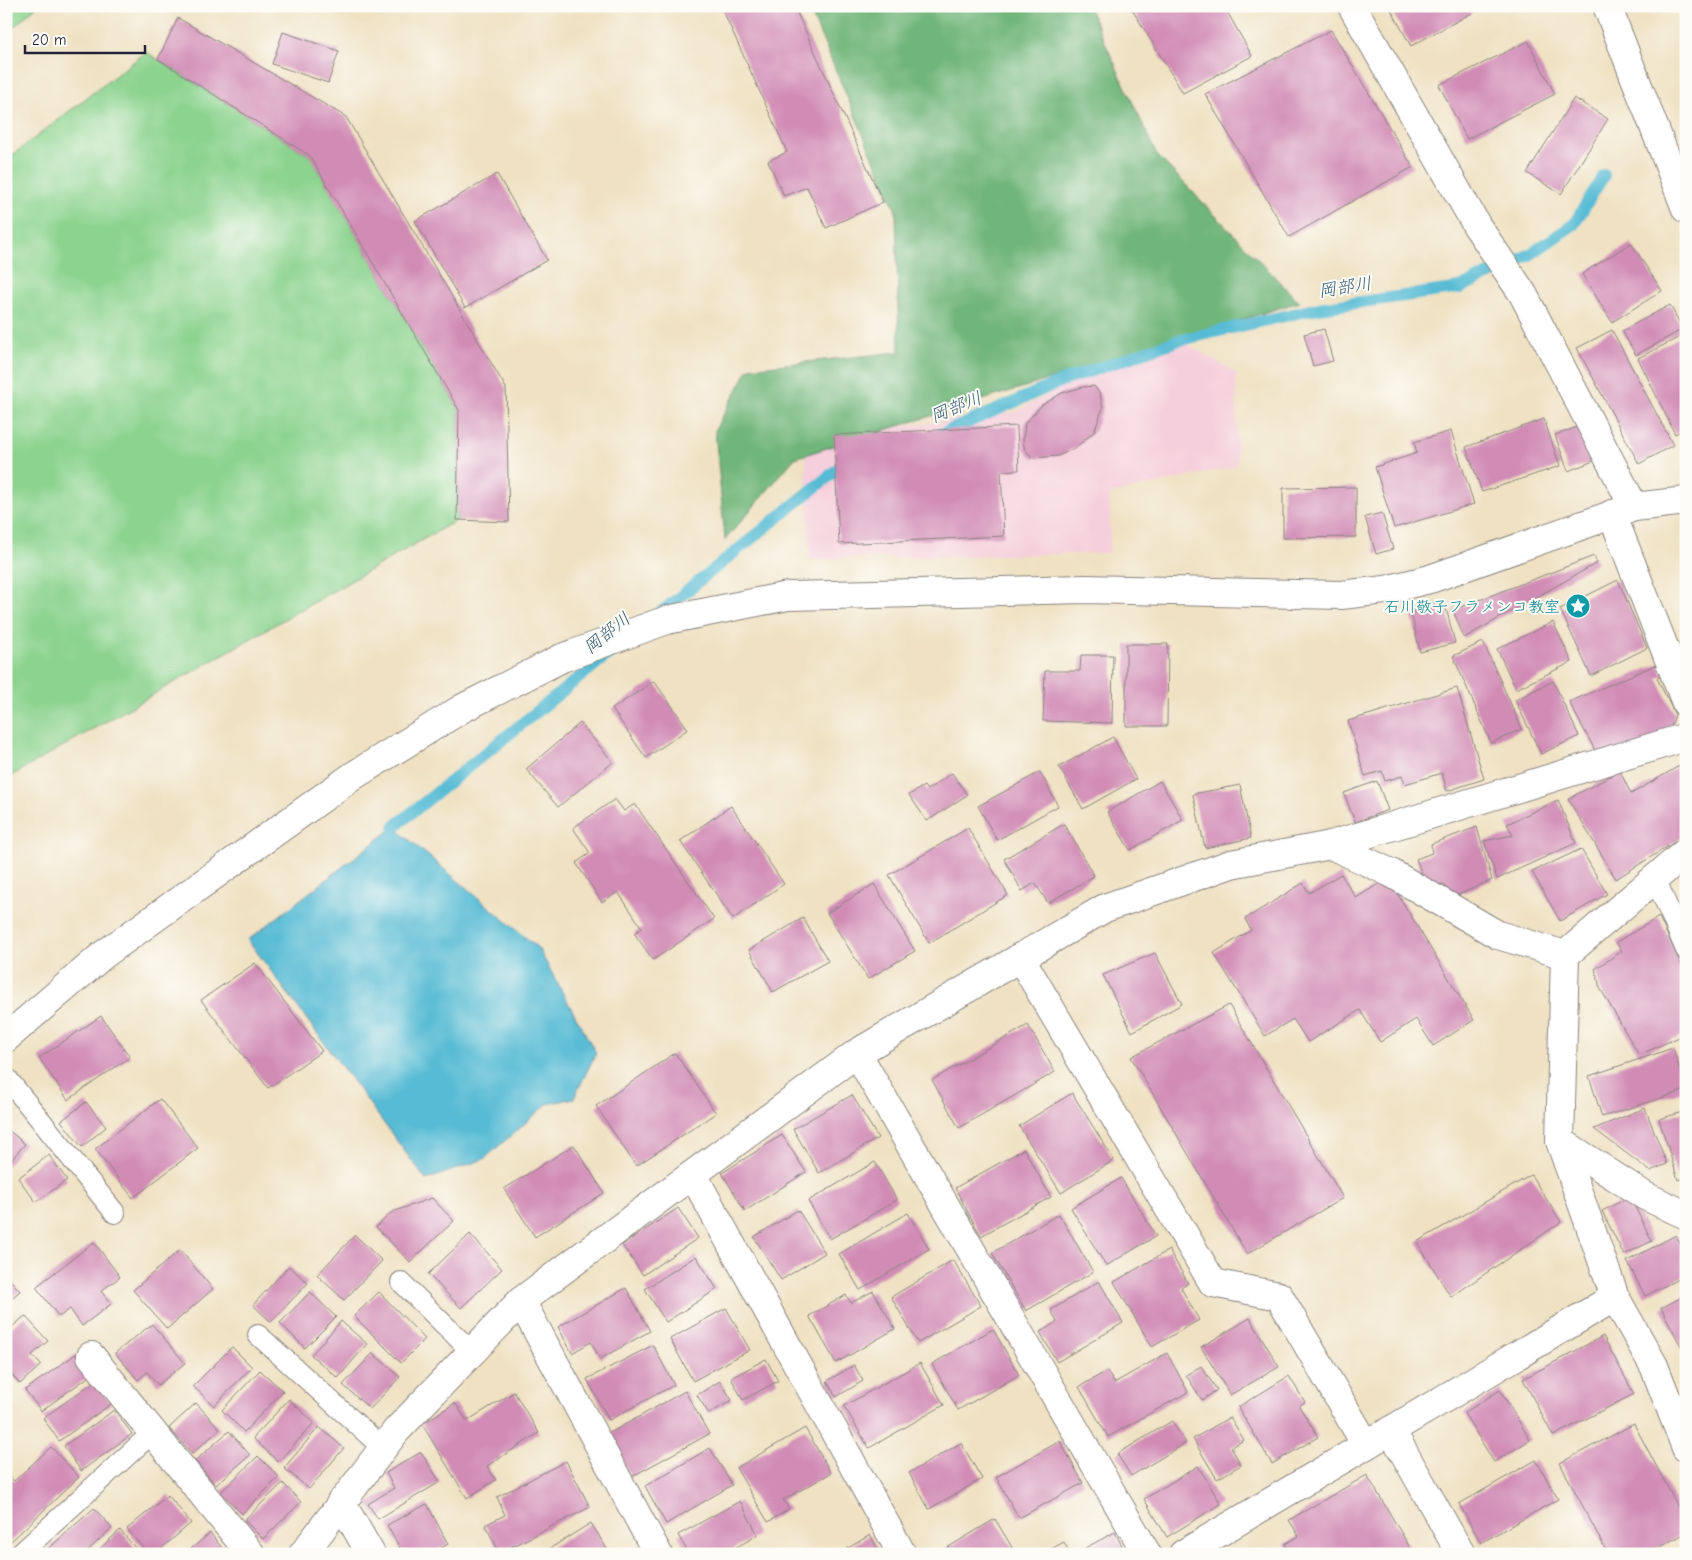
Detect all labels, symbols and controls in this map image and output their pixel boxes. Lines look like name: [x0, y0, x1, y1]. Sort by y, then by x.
scale bar: [25, 22, 145, 54]
text: 20 m: [32, 31, 66, 49]
water label: 岡部川: [1317, 273, 1373, 302]
water label: 岡部川: [927, 388, 985, 427]
place icon: 石川敬子フラメンコ教室: [1565, 593, 1591, 619]
place label: 石川敬子フラメンコ教室: [1384, 598, 1560, 616]
water label: 岡部川: [580, 608, 635, 659]

